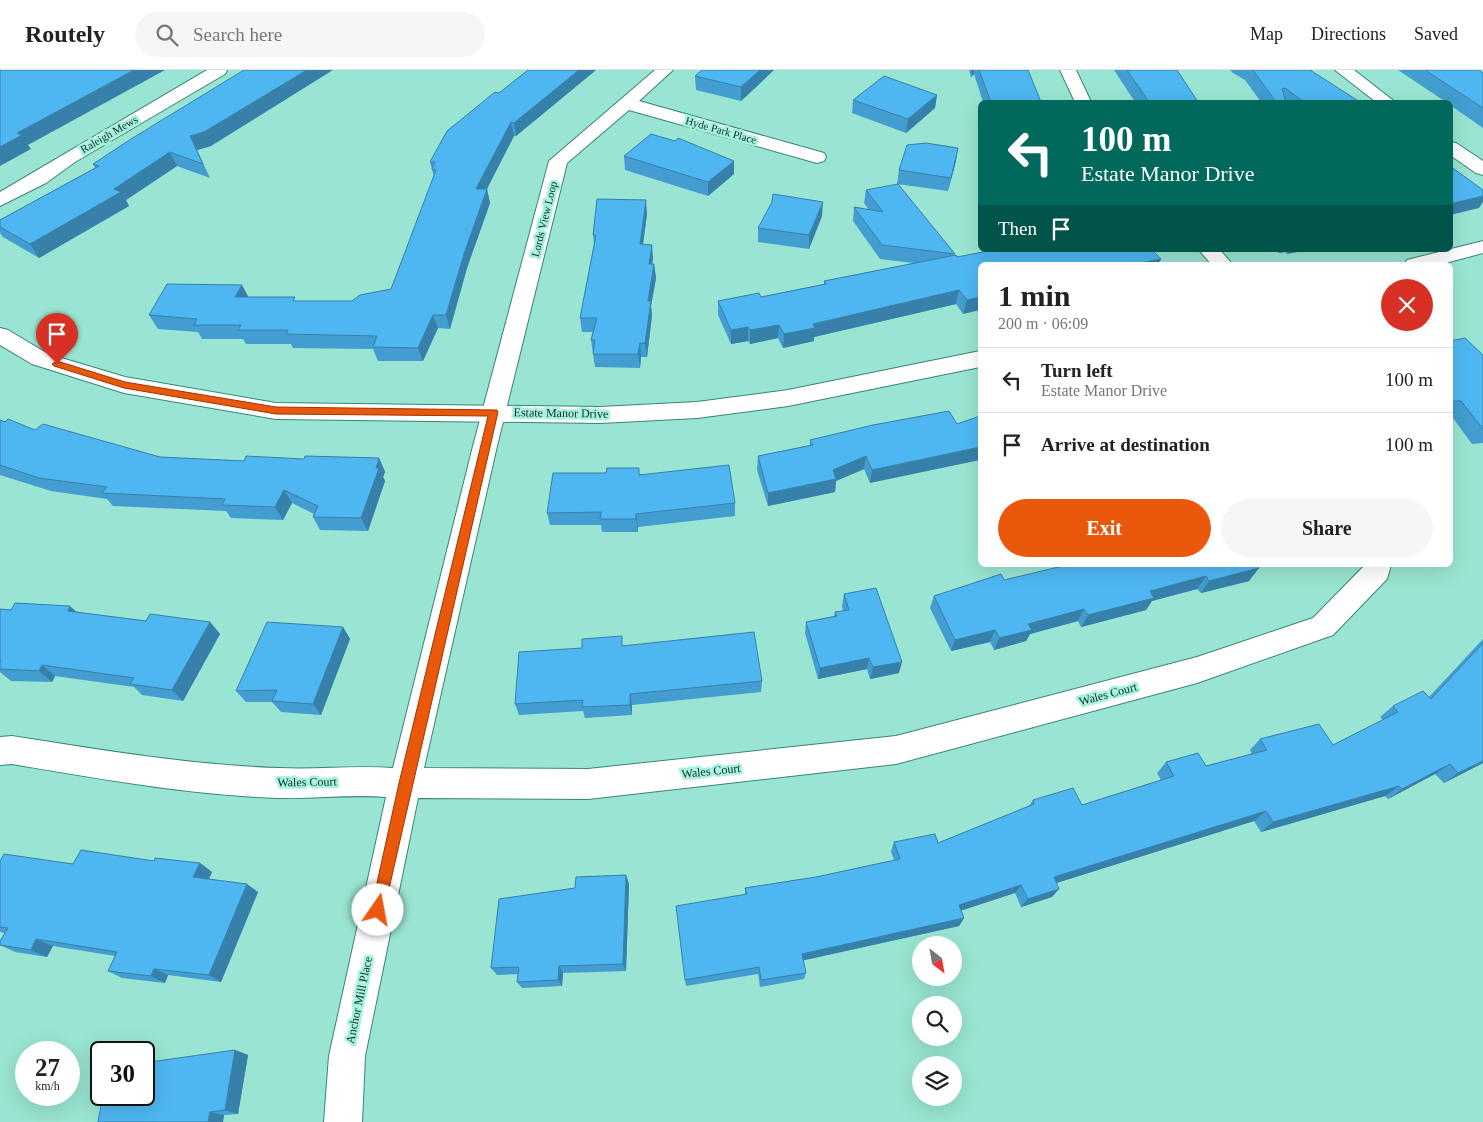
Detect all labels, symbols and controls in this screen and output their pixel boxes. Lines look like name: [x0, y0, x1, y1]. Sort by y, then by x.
search box: [135, 12, 485, 57]
text: Routely: [25, 21, 105, 47]
icon: search: [153, 21, 181, 49]
text: Search here: [193, 24, 282, 45]
text: Map: [1250, 24, 1283, 44]
text: Directions: [1311, 24, 1386, 44]
text: Saved: [1414, 24, 1458, 44]
street label: Raleigh Mews: [78, 113, 140, 155]
street label: Hyde Park Place: [684, 114, 758, 146]
icon: left: [998, 120, 1063, 185]
text: 100 m: [1081, 120, 1171, 159]
text: Estate Manor Drive: [1081, 161, 1255, 186]
street label: Lords View Loop: [529, 180, 559, 258]
icon: arrive: [1047, 215, 1075, 243]
text: Then: [998, 218, 1037, 239]
text: 1 min: [998, 279, 1071, 312]
button: close: [1381, 279, 1433, 331]
pin: [36, 313, 78, 364]
text: 200 m · 06:09: [998, 315, 1088, 332]
icon: arrive: [43, 320, 71, 348]
text: Turn left: [1041, 360, 1113, 381]
icon: left: [998, 366, 1026, 394]
text: 100 m: [1385, 369, 1433, 390]
text: Estate Manor Drive: [1041, 382, 1167, 399]
street label: Estate Manor Drive: [514, 405, 608, 421]
icon: arrive: [998, 431, 1026, 459]
text: Arrive at destination: [1041, 434, 1210, 455]
text: 100 m: [1385, 434, 1433, 455]
button: Exit: [998, 499, 1211, 557]
button: Share: [1221, 499, 1433, 557]
street label: Wales Court: [1078, 679, 1139, 708]
street label: Wales Court: [681, 761, 742, 781]
street label: Wales Court: [277, 774, 337, 790]
position arrow: [351, 883, 403, 935]
north arrow: [912, 936, 962, 986]
map controls: [912, 936, 962, 1106]
street label: Anchor Mill Place: [343, 955, 375, 1045]
button: search: [912, 996, 962, 1046]
speed limit sign: 30: [90, 1041, 155, 1106]
text: 27: [35, 1054, 60, 1081]
button: layers: [912, 1056, 962, 1106]
text: km/h: [35, 1079, 60, 1093]

